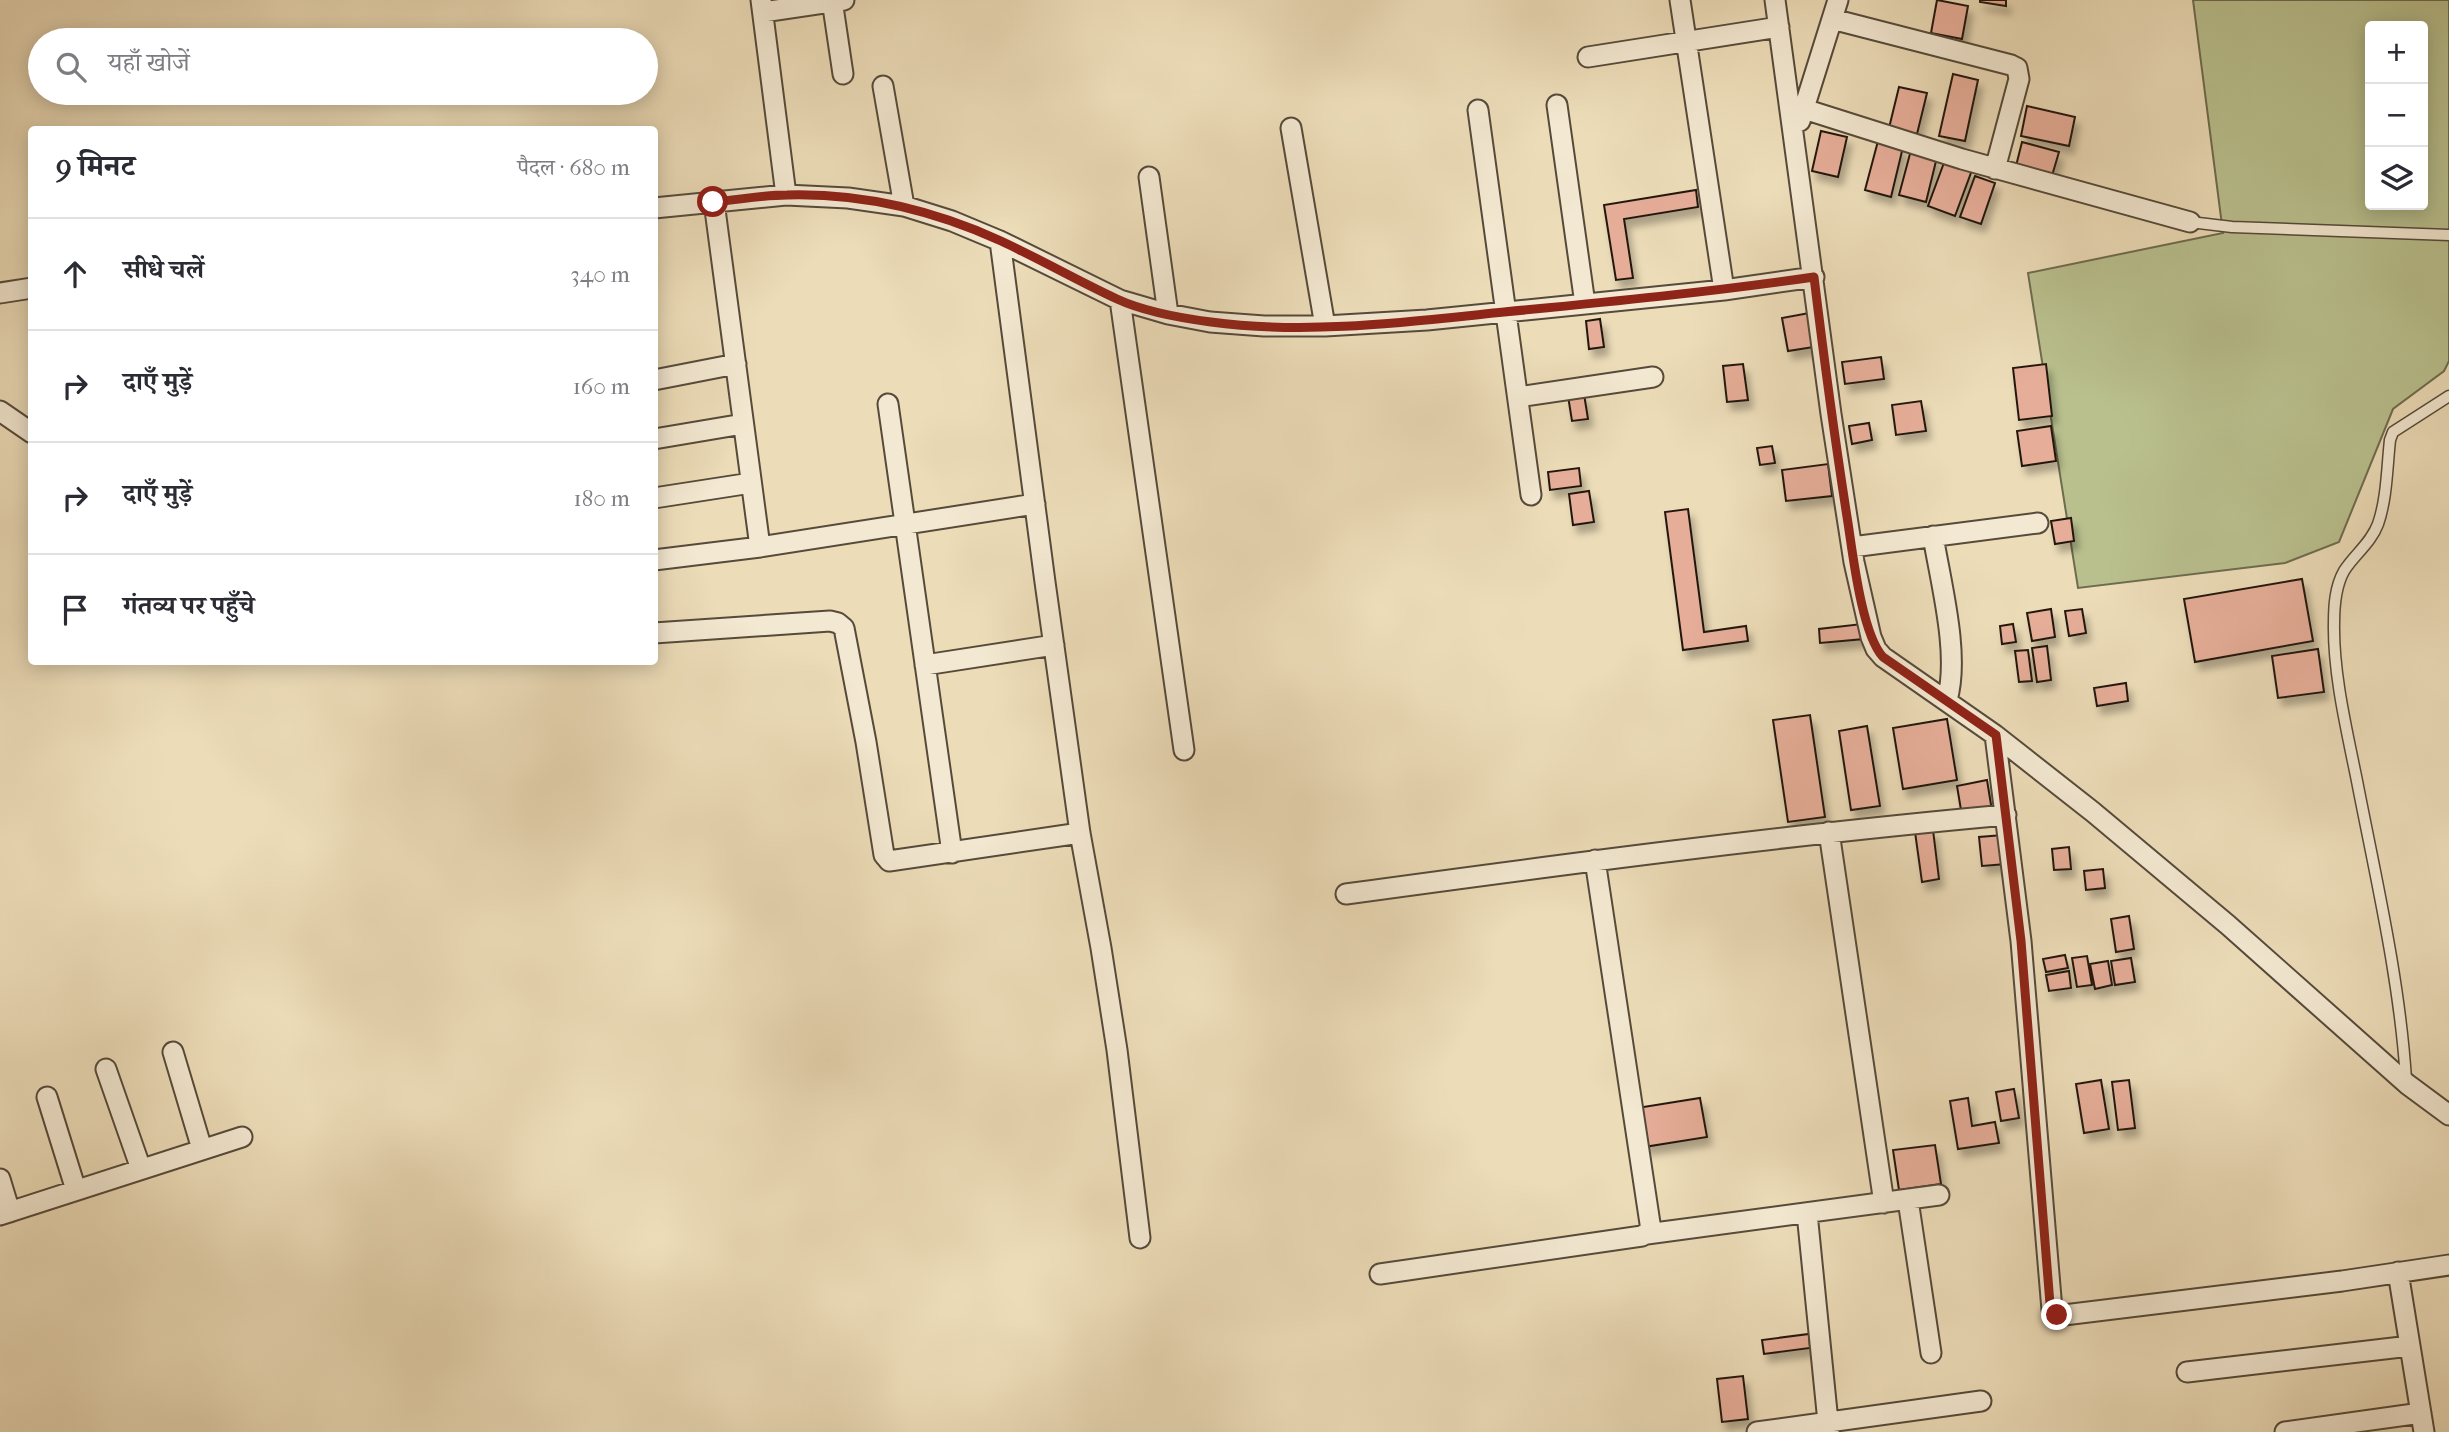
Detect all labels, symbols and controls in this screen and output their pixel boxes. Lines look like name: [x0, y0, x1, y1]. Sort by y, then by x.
map controls: [2365, 21, 2428, 210]
button: +: [2365, 21, 2428, 84]
search box: [28, 28, 658, 105]
text: यहाँ खोजें: [108, 47, 190, 78]
icon: search: [52, 48, 90, 86]
button: −: [2365, 84, 2428, 147]
button: layers: [2365, 147, 2428, 210]
text: 9 मिनट: [56, 149, 135, 184]
text: पैदल · 680 m: [517, 154, 630, 181]
route start: [697, 186, 728, 217]
text: सीधे चलें: [123, 254, 204, 285]
icon: ahead: [56, 255, 94, 293]
text: 340 m: [570, 261, 630, 288]
text: दाएँ मुड़ें: [123, 366, 192, 397]
icon: right: [56, 367, 94, 405]
text: 160 m: [573, 373, 630, 400]
text: दाएँ मुड़ें: [123, 478, 192, 509]
icon: right: [56, 479, 94, 517]
text: 180 m: [573, 485, 630, 512]
text: गंतव्य पर पहुँचे: [123, 590, 254, 621]
icon: arrive: [56, 591, 94, 629]
route end: [2041, 1299, 2072, 1330]

